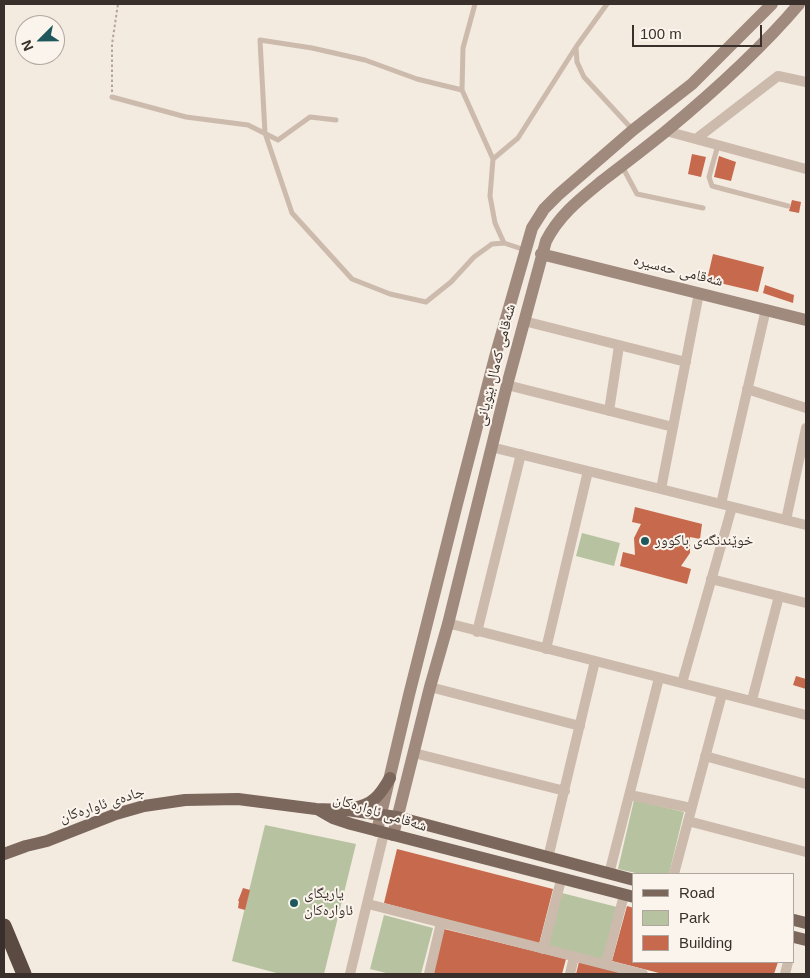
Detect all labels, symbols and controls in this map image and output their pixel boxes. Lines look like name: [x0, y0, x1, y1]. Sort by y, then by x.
north arrow: [15, 15, 65, 65]
scale bar: [635, 15, 765, 47]
text: 100 m: [640, 25, 682, 42]
text: N: [18, 38, 36, 53]
street label: شەقامی حەسیرە: [631, 251, 725, 291]
street label: شەقامی کەمال بێویانی: [472, 302, 520, 428]
place label: خوێندنگەی باکوور: [655, 532, 753, 550]
marker: خوێندنگەی باکوور: [639, 535, 651, 547]
street label: جادەی ئاوارەکان: [57, 783, 147, 827]
street label: شەقامی ئاوارەکان: [331, 790, 429, 836]
legend: [632, 873, 795, 963]
text: Road: [679, 884, 715, 901]
place label: یاریگای ئاوارەکان: [304, 885, 353, 920]
marker: یاریگای ئاوارەکان: [288, 897, 300, 909]
text: Park: [679, 909, 710, 926]
text: Building: [679, 934, 732, 951]

